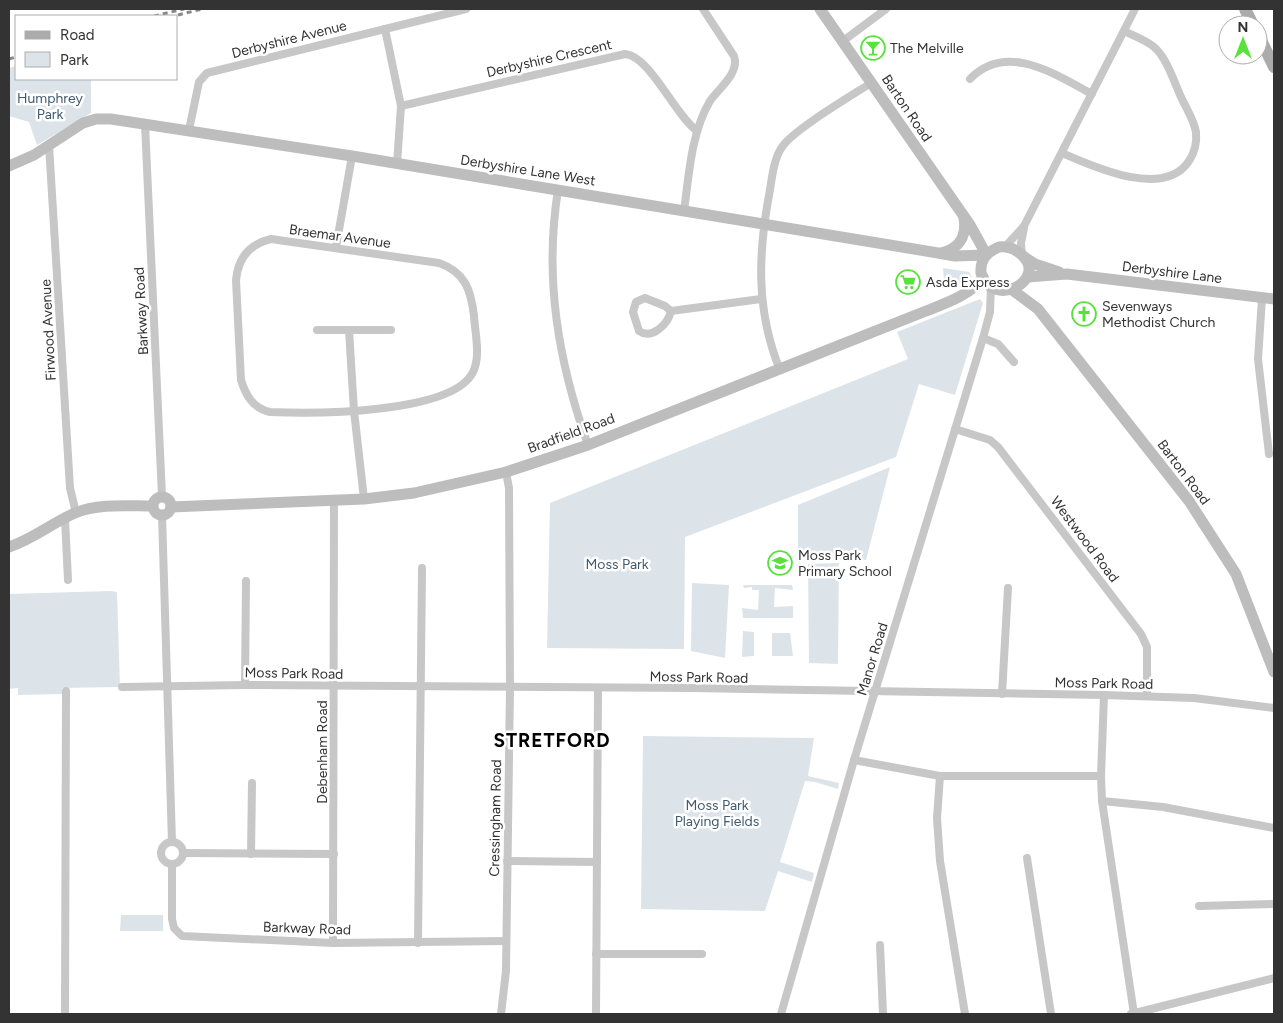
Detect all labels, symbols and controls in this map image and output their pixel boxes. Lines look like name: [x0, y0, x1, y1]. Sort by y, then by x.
legend: [15, 15, 178, 80]
north arrow: [1218, 15, 1268, 65]
street label: Derbyshire Avenue: [230, 17, 349, 62]
text: N: [1238, 19, 1248, 36]
text: Road: [60, 26, 95, 44]
bar icon: The Melville: [860, 35, 886, 61]
street label: Derbyshire Crescent: [485, 36, 613, 81]
place label: The Melville: [890, 40, 964, 57]
text: Park: [60, 51, 89, 69]
street label: Barton Road: [878, 71, 935, 145]
park label: Humphrey Park: [17, 90, 84, 123]
street label: Derbyshire Lane West: [459, 151, 597, 190]
street label: Braemar Avenue: [288, 221, 392, 252]
street label: Derbyshire Lane: [1121, 258, 1223, 287]
street label: Barkway Road: [131, 267, 152, 355]
supermarket icon: Asda Express: [895, 269, 921, 295]
place label: Asda Express: [926, 274, 1009, 291]
street label: Firwood Avenue: [37, 278, 60, 381]
place label: Sevenways Methodist Church: [1102, 298, 1215, 331]
church icon: Sevenways Methodist Church: [1071, 301, 1097, 327]
street label: Bradfield Road: [525, 410, 617, 457]
street label: Barton Road: [1154, 436, 1214, 508]
street label: Westwood Road: [1047, 493, 1122, 586]
place label: Moss Park Primary School: [798, 547, 892, 580]
school or university icon: Moss Park Primary School: [767, 550, 793, 576]
park label: Moss Park: [585, 556, 649, 573]
street label: Manor Road: [853, 621, 892, 698]
street label: Moss Park Road: [244, 664, 344, 683]
street label: Moss Park Road: [649, 668, 749, 687]
street label: Moss Park Road: [1054, 674, 1154, 693]
street label: Debenham Road: [314, 700, 331, 804]
district label: STRETFORD: [493, 729, 611, 752]
street label: Cressingham Road: [486, 759, 505, 877]
park label: Moss Park Playing Fields: [675, 797, 759, 830]
street label: Barkway Road: [263, 918, 351, 939]

